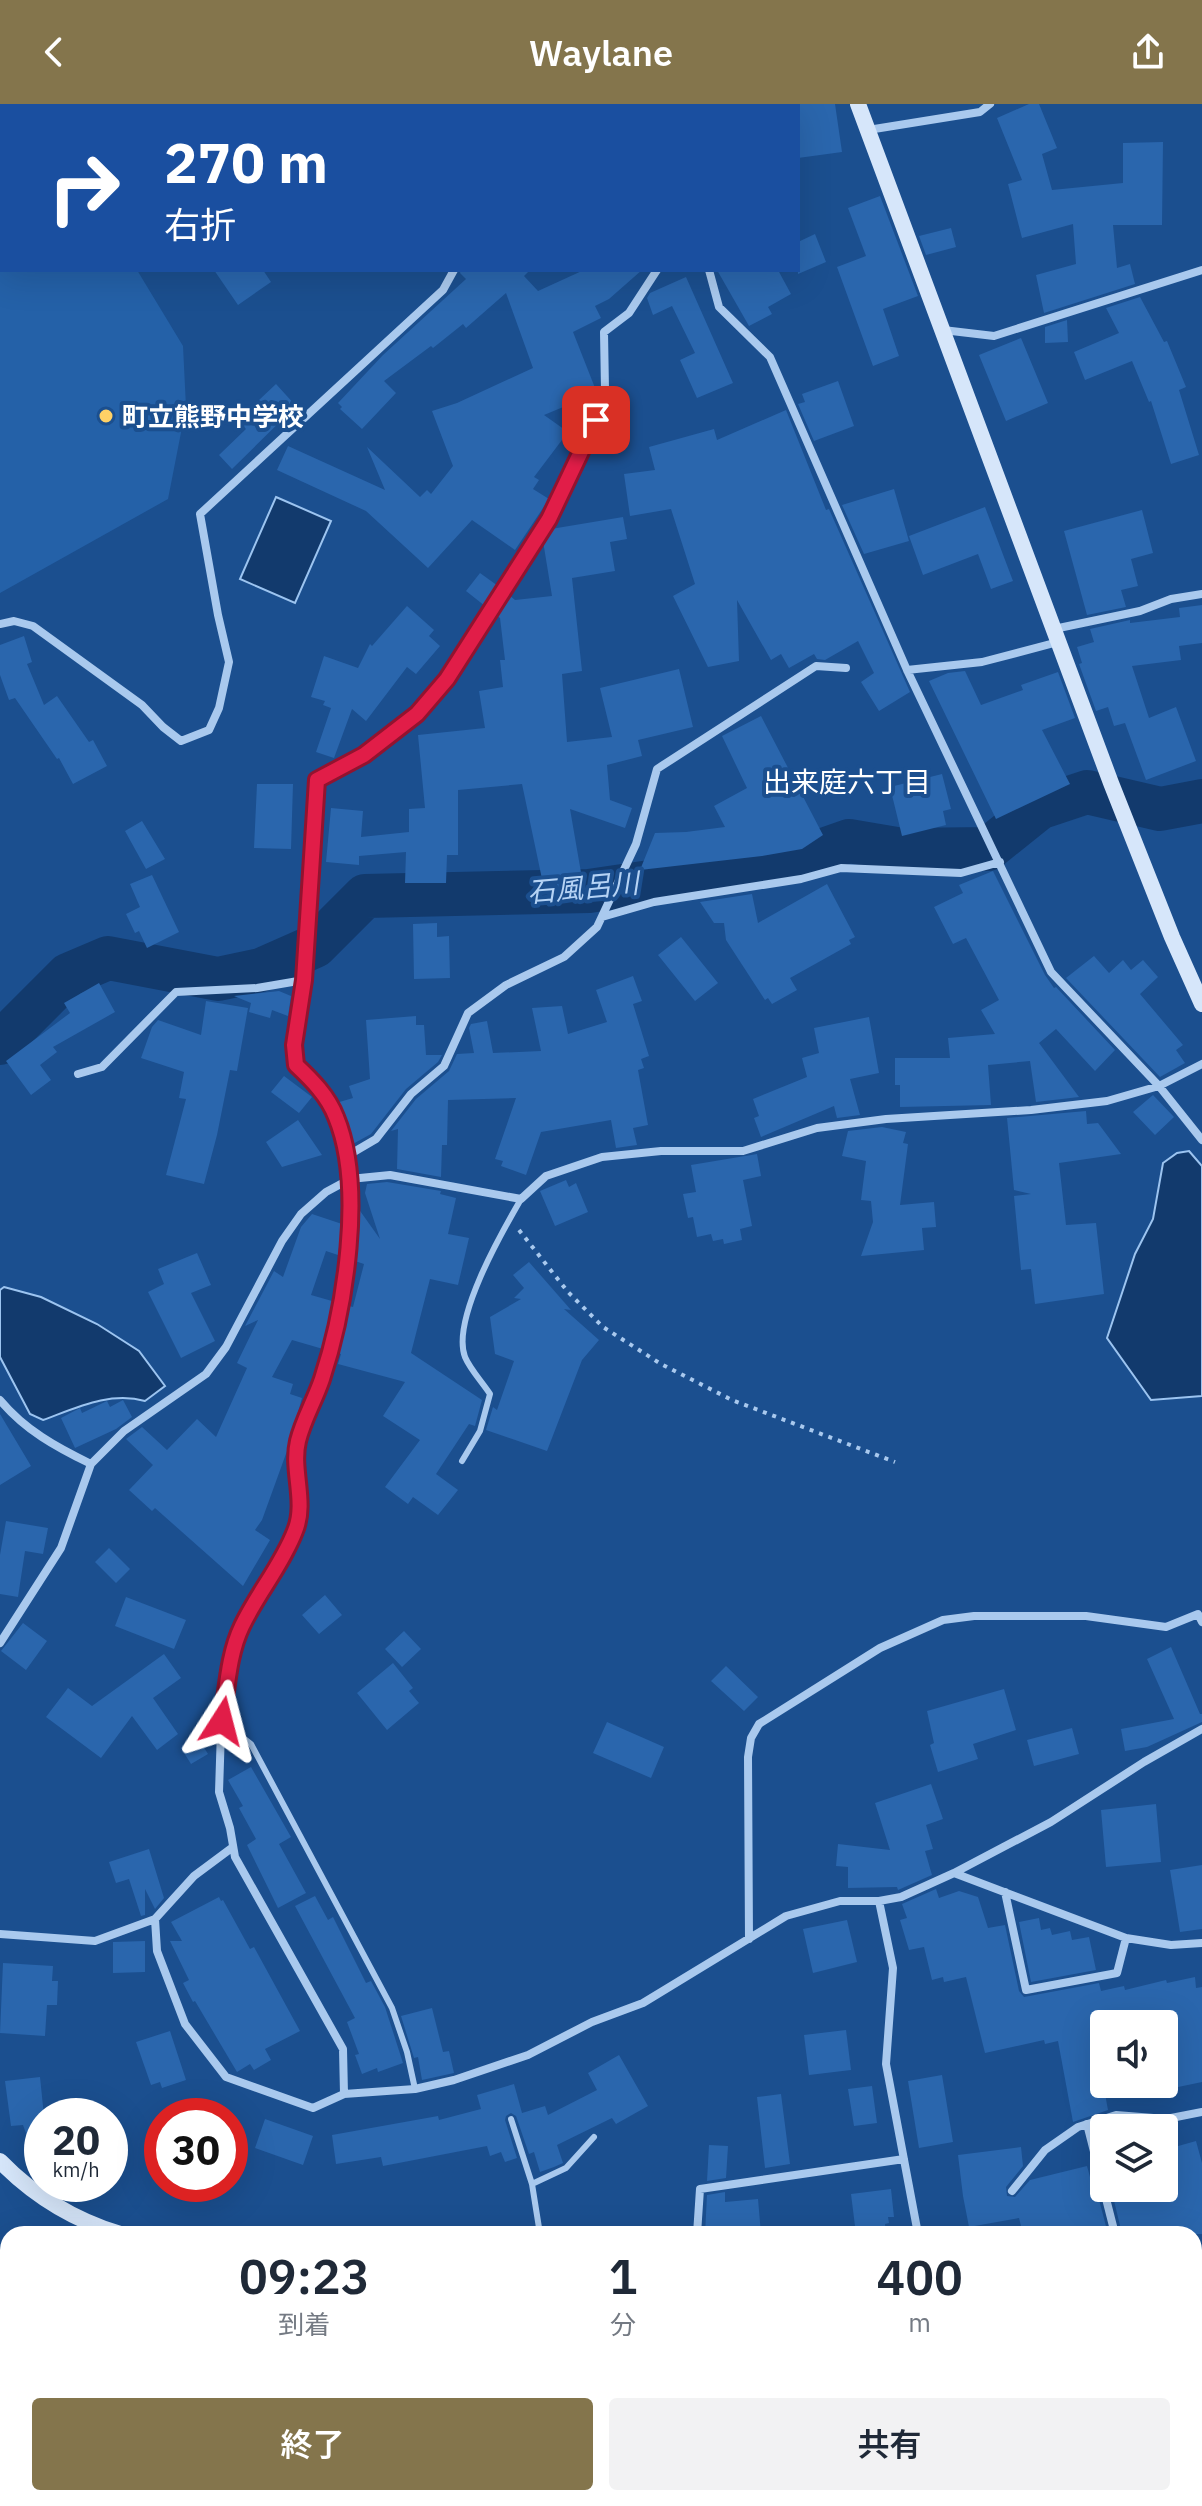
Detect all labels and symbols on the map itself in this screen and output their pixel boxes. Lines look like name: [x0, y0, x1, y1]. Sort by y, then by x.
pin: [562, 386, 630, 454]
place label: 町立熊野中学校: [122, 399, 304, 433]
marker: 町立熊野中学校: [97, 407, 115, 425]
district label: 出来庭六丁目: [763, 763, 931, 800]
water label: 石風呂川: [526, 863, 643, 910]
position arrow: [180, 1679, 264, 1763]
speed limit sign: 30: [144, 2098, 248, 2202]

